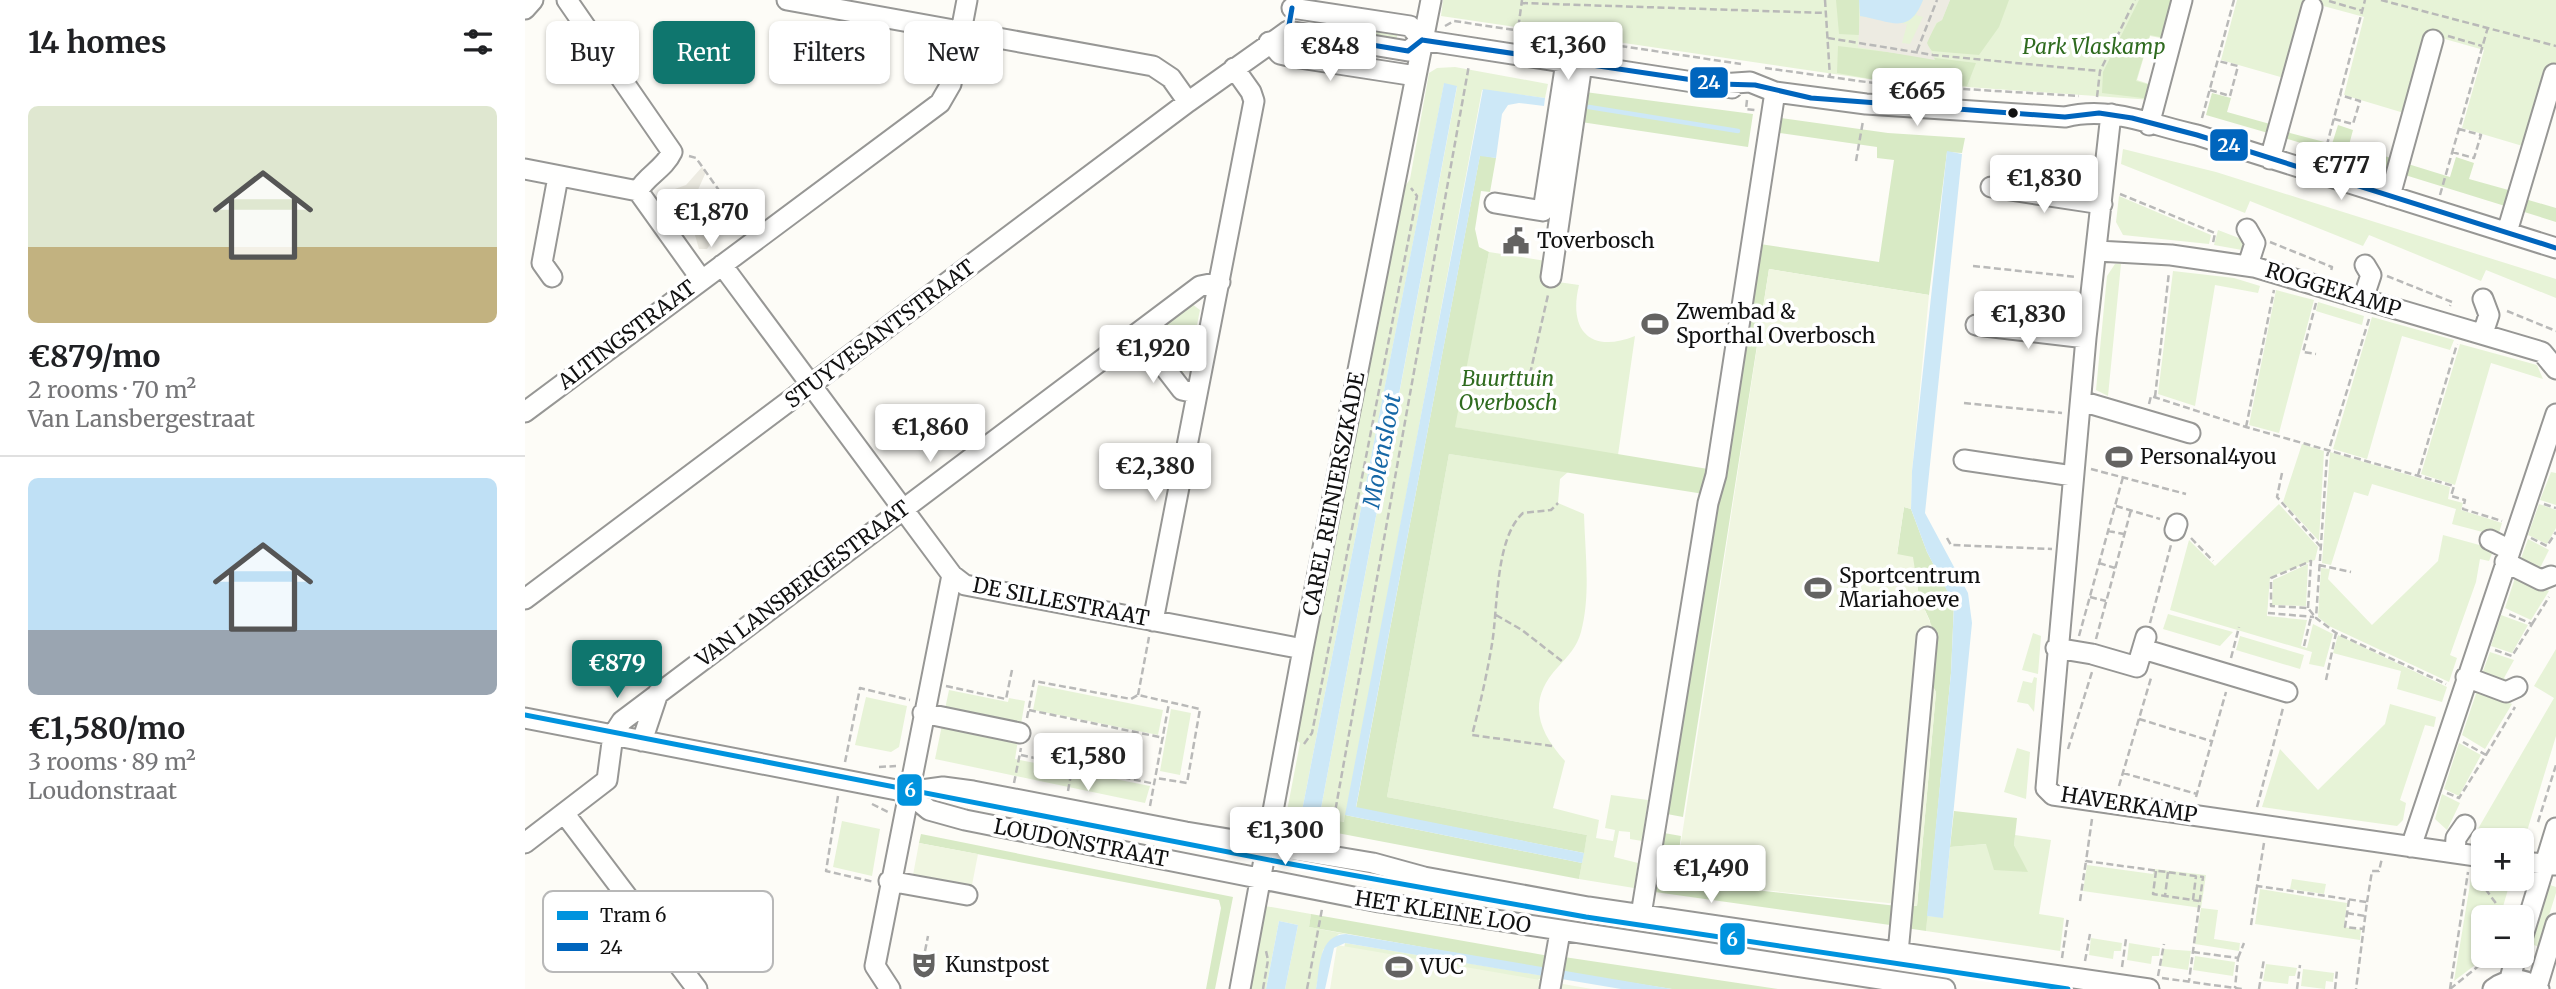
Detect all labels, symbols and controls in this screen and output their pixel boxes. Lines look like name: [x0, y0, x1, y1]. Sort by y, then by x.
chip: Buy: [546, 21, 639, 84]
chip: Rent: [653, 21, 755, 84]
chip: Filters: [769, 21, 890, 84]
chip: New: [904, 21, 1003, 84]
pin: €1,360: [1511, 22, 1625, 82]
text: 14 homes: [28, 23, 166, 61]
icon: filters: [459, 23, 497, 61]
pin: €848: [1289, 24, 1371, 83]
text: €1,360: [1530, 30, 1606, 59]
text: €848: [1300, 31, 1360, 60]
park label: Park Vlaskamp: [2023, 33, 2165, 60]
line badge: 24: [1689, 66, 1729, 99]
pin: €665: [1876, 68, 1958, 128]
text: 24: [1698, 70, 1720, 94]
text: €665: [1888, 76, 1946, 105]
unlabelled marker: [2006, 106, 2020, 120]
line badge: 24: [2209, 128, 2249, 162]
text: 24: [2218, 133, 2240, 157]
pin: €777: [2300, 142, 2382, 202]
text: €777: [2312, 150, 2370, 179]
icon: home: [200, 152, 326, 278]
pin: €1,830: [1987, 156, 2101, 215]
text: €1,830: [2006, 163, 2082, 192]
pin: €1,870: [654, 190, 768, 249]
text: €1,870: [673, 197, 749, 226]
public building icon: Toverbosch: [1501, 226, 1531, 256]
place label: Toverbosch: [1537, 227, 1655, 254]
street label: STUYVESANTSTRAAT: [779, 253, 980, 414]
street label: ROGGEKAMP: [2262, 256, 2404, 323]
street label: ALTINGSTRAAT: [552, 274, 701, 396]
pin: €1,830: [1971, 292, 2085, 351]
place label: Zwembad & Sporthal Overbosch: [1676, 298, 1876, 349]
text: €1,830: [1990, 299, 2066, 328]
sports icon: Zwembad & Sporthal Overbosch: [1640, 309, 1670, 339]
pin: €1,920: [1096, 326, 1210, 385]
text: €1,920: [1115, 333, 1191, 362]
text: €879/mo: [28, 337, 160, 375]
park label: Buurttuin Overbosch: [1458, 365, 1558, 416]
street label: CAREL REINIERSZKADE: [1297, 369, 1371, 618]
text: 2 rooms · 70 m²: [28, 375, 196, 404]
water label: Molensloot: [1356, 391, 1407, 511]
text: Van Lansbergestraat: [28, 404, 255, 433]
pin: €1,860: [873, 405, 987, 464]
text: €1,860: [891, 412, 969, 441]
sports icon: Personal4you: [2104, 442, 2134, 472]
place label: Personal4you: [2140, 443, 2277, 470]
pin: €2,380: [1098, 444, 1212, 503]
text: €2,380: [1115, 451, 1195, 480]
street label: VAN LANSBERGESTRAAT: [690, 494, 915, 673]
icon: home: [200, 524, 326, 650]
place label: Sportcentrum Mariahoeve: [1839, 562, 1981, 613]
street label: DE SILLESTRAAT: [971, 571, 1152, 632]
sports icon: Sportcentrum Mariahoeve: [1803, 573, 1833, 603]
pin: €879: [576, 640, 658, 700]
text: €879: [588, 648, 646, 677]
text: €1,580/mo: [28, 709, 185, 747]
pin: €1,580: [1031, 734, 1145, 793]
text: €1,580: [1050, 741, 1126, 770]
text: 3 rooms · 89 m²: [28, 747, 196, 776]
line badge: 6: [896, 773, 923, 807]
text: Loudonstraat: [28, 776, 177, 805]
text: 6: [904, 778, 916, 802]
street label: HAVERKAMP: [2059, 780, 2199, 829]
pin: €1,300: [1228, 808, 1342, 867]
street label: LOUDONSTRAAT: [991, 812, 1171, 873]
text: €1,300: [1246, 815, 1324, 844]
map controls: [2471, 828, 2534, 968]
button: +: [2471, 828, 2534, 891]
pin: €1,490: [1654, 846, 1768, 905]
text: €1,490: [1673, 853, 1749, 882]
street label: HET KLEINE LOO: [1353, 884, 1533, 939]
legend: [543, 891, 773, 972]
text: Tram 6: [600, 903, 667, 927]
button: −: [2471, 905, 2534, 968]
line badge: 6: [1719, 922, 1746, 956]
text: 6: [1726, 927, 1738, 951]
text: 24: [600, 935, 623, 959]
theatre icon: Kunstpost: [909, 950, 939, 980]
place label: Kunstpost: [945, 951, 1049, 978]
sports icon: VUC: [1384, 952, 1414, 982]
place label: VUC: [1419, 953, 1464, 980]

